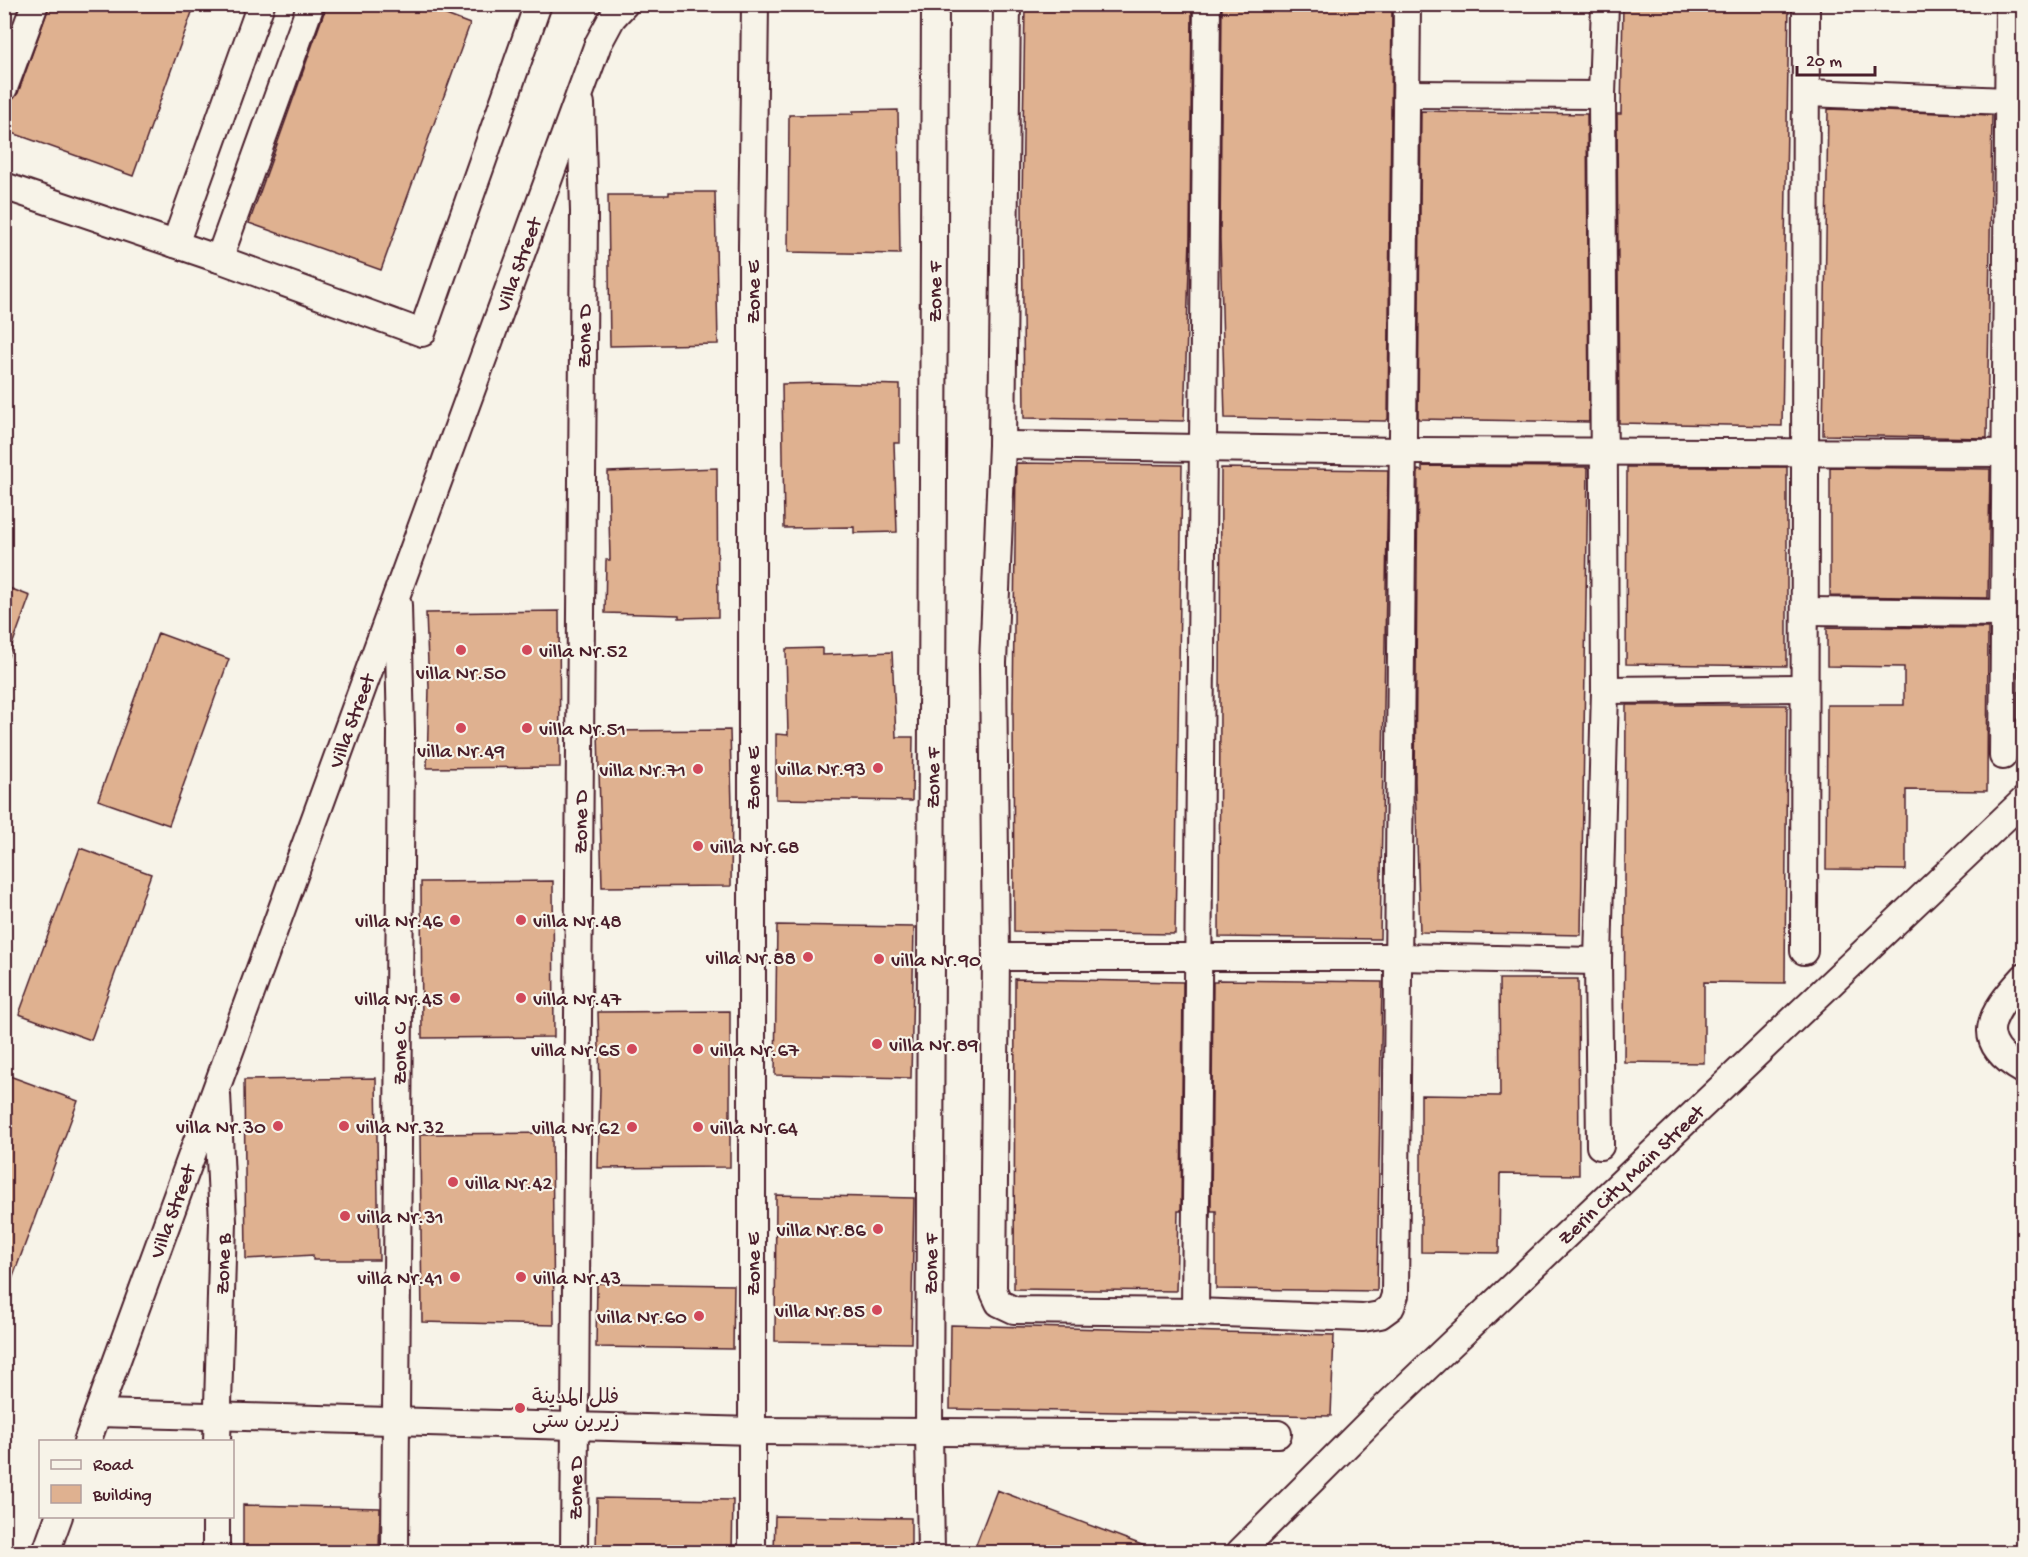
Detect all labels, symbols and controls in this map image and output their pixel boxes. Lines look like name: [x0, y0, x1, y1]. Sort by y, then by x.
scale bar: [1797, 39, 1875, 77]
text: 20 m: [1806, 52, 1842, 73]
street label: Villa Street: [492, 213, 550, 317]
street label: Zone E: [743, 259, 768, 324]
street label: Zone F: [925, 260, 950, 323]
street label: Zone D: [574, 304, 599, 368]
place label: villa Nr.52: [539, 641, 628, 666]
marker: villa Nr.50: [454, 643, 468, 657]
marker: villa Nr.52: [520, 643, 534, 657]
place label: villa Nr.50: [416, 663, 506, 688]
street label: Villa Street: [325, 669, 383, 773]
place label: villa Nr.51: [539, 719, 626, 744]
marker: villa Nr.49: [454, 721, 468, 735]
marker: villa Nr.51: [520, 721, 534, 735]
place label: villa Nr.49: [417, 741, 505, 766]
street label: Zone E: [743, 745, 768, 810]
street label: Zone F: [923, 746, 948, 809]
place label: villa Nr.93: [777, 759, 866, 784]
place label: villa Nr.71: [599, 760, 686, 785]
marker: villa Nr.93: [871, 761, 885, 775]
marker: villa Nr.71: [691, 762, 705, 776]
street label: Zone D: [570, 790, 596, 854]
place label: villa Nr.68: [710, 837, 800, 862]
marker: villa Nr.68: [691, 839, 705, 853]
place label: villa Nr.46: [355, 911, 443, 936]
place label: villa Nr.48: [533, 911, 622, 936]
marker: villa Nr.46: [448, 913, 462, 927]
marker: villa Nr.48: [514, 913, 528, 927]
place label: villa Nr.88: [706, 948, 796, 973]
marker: villa Nr.88: [801, 950, 815, 964]
place label: villa Nr.90: [891, 950, 981, 975]
marker: villa Nr.90: [872, 952, 886, 966]
place label: villa Nr.45: [355, 989, 443, 1014]
place label: villa Nr.47: [533, 989, 622, 1014]
marker: villa Nr.45: [448, 991, 462, 1005]
marker: villa Nr.47: [514, 991, 528, 1005]
street label: Zone C: [389, 1021, 415, 1085]
place label: villa Nr.89: [889, 1035, 979, 1060]
marker: villa Nr.89: [870, 1037, 884, 1051]
place label: villa Nr.65: [531, 1040, 620, 1065]
place label: villa Nr.67: [710, 1040, 800, 1065]
marker: villa Nr.65: [625, 1042, 639, 1056]
marker: villa Nr.67: [691, 1042, 705, 1056]
street label: Zerin City Main Street: [1554, 1100, 1713, 1252]
place label: villa Nr.30: [176, 1117, 266, 1142]
place label: villa Nr.32: [356, 1117, 445, 1142]
place label: villa Nr.62: [532, 1118, 620, 1143]
place label: villa Nr.64: [710, 1118, 798, 1143]
marker: villa Nr.30: [271, 1119, 285, 1133]
marker: villa Nr.32: [337, 1119, 351, 1133]
marker: villa Nr.62: [625, 1120, 639, 1134]
marker: villa Nr.64: [691, 1120, 705, 1134]
street label: Villa Street: [146, 1159, 204, 1263]
place label: villa Nr.42: [465, 1173, 553, 1198]
marker: villa Nr.42: [446, 1175, 460, 1189]
place label: villa Nr.31: [357, 1207, 444, 1232]
marker: villa Nr.31: [338, 1209, 352, 1223]
place label: villa Nr.86: [776, 1220, 866, 1245]
marker: villa Nr.86: [871, 1222, 885, 1236]
street label: Zone E: [743, 1231, 768, 1296]
street label: Zone B: [212, 1232, 239, 1295]
street label: Zone F: [921, 1232, 946, 1295]
place label: villa Nr.41: [357, 1268, 443, 1293]
place label: villa Nr.43: [533, 1268, 621, 1293]
marker: villa Nr.41: [448, 1270, 462, 1284]
marker: villa Nr.43: [514, 1270, 528, 1284]
place label: villa Nr.85: [775, 1301, 865, 1326]
marker: villa Nr.85: [870, 1303, 884, 1317]
place label: villa Nr.60: [597, 1307, 687, 1332]
marker: villa Nr.60: [692, 1309, 706, 1323]
place label: فلل المدينة زیرین ستی: [532, 1387, 620, 1436]
marker: فلل المدينة زیرین ستی: [513, 1401, 527, 1415]
legend: [39, 1440, 234, 1518]
text: Road: [93, 1456, 134, 1477]
street label: Zone D: [565, 1456, 591, 1520]
text: Building: [92, 1486, 152, 1507]

